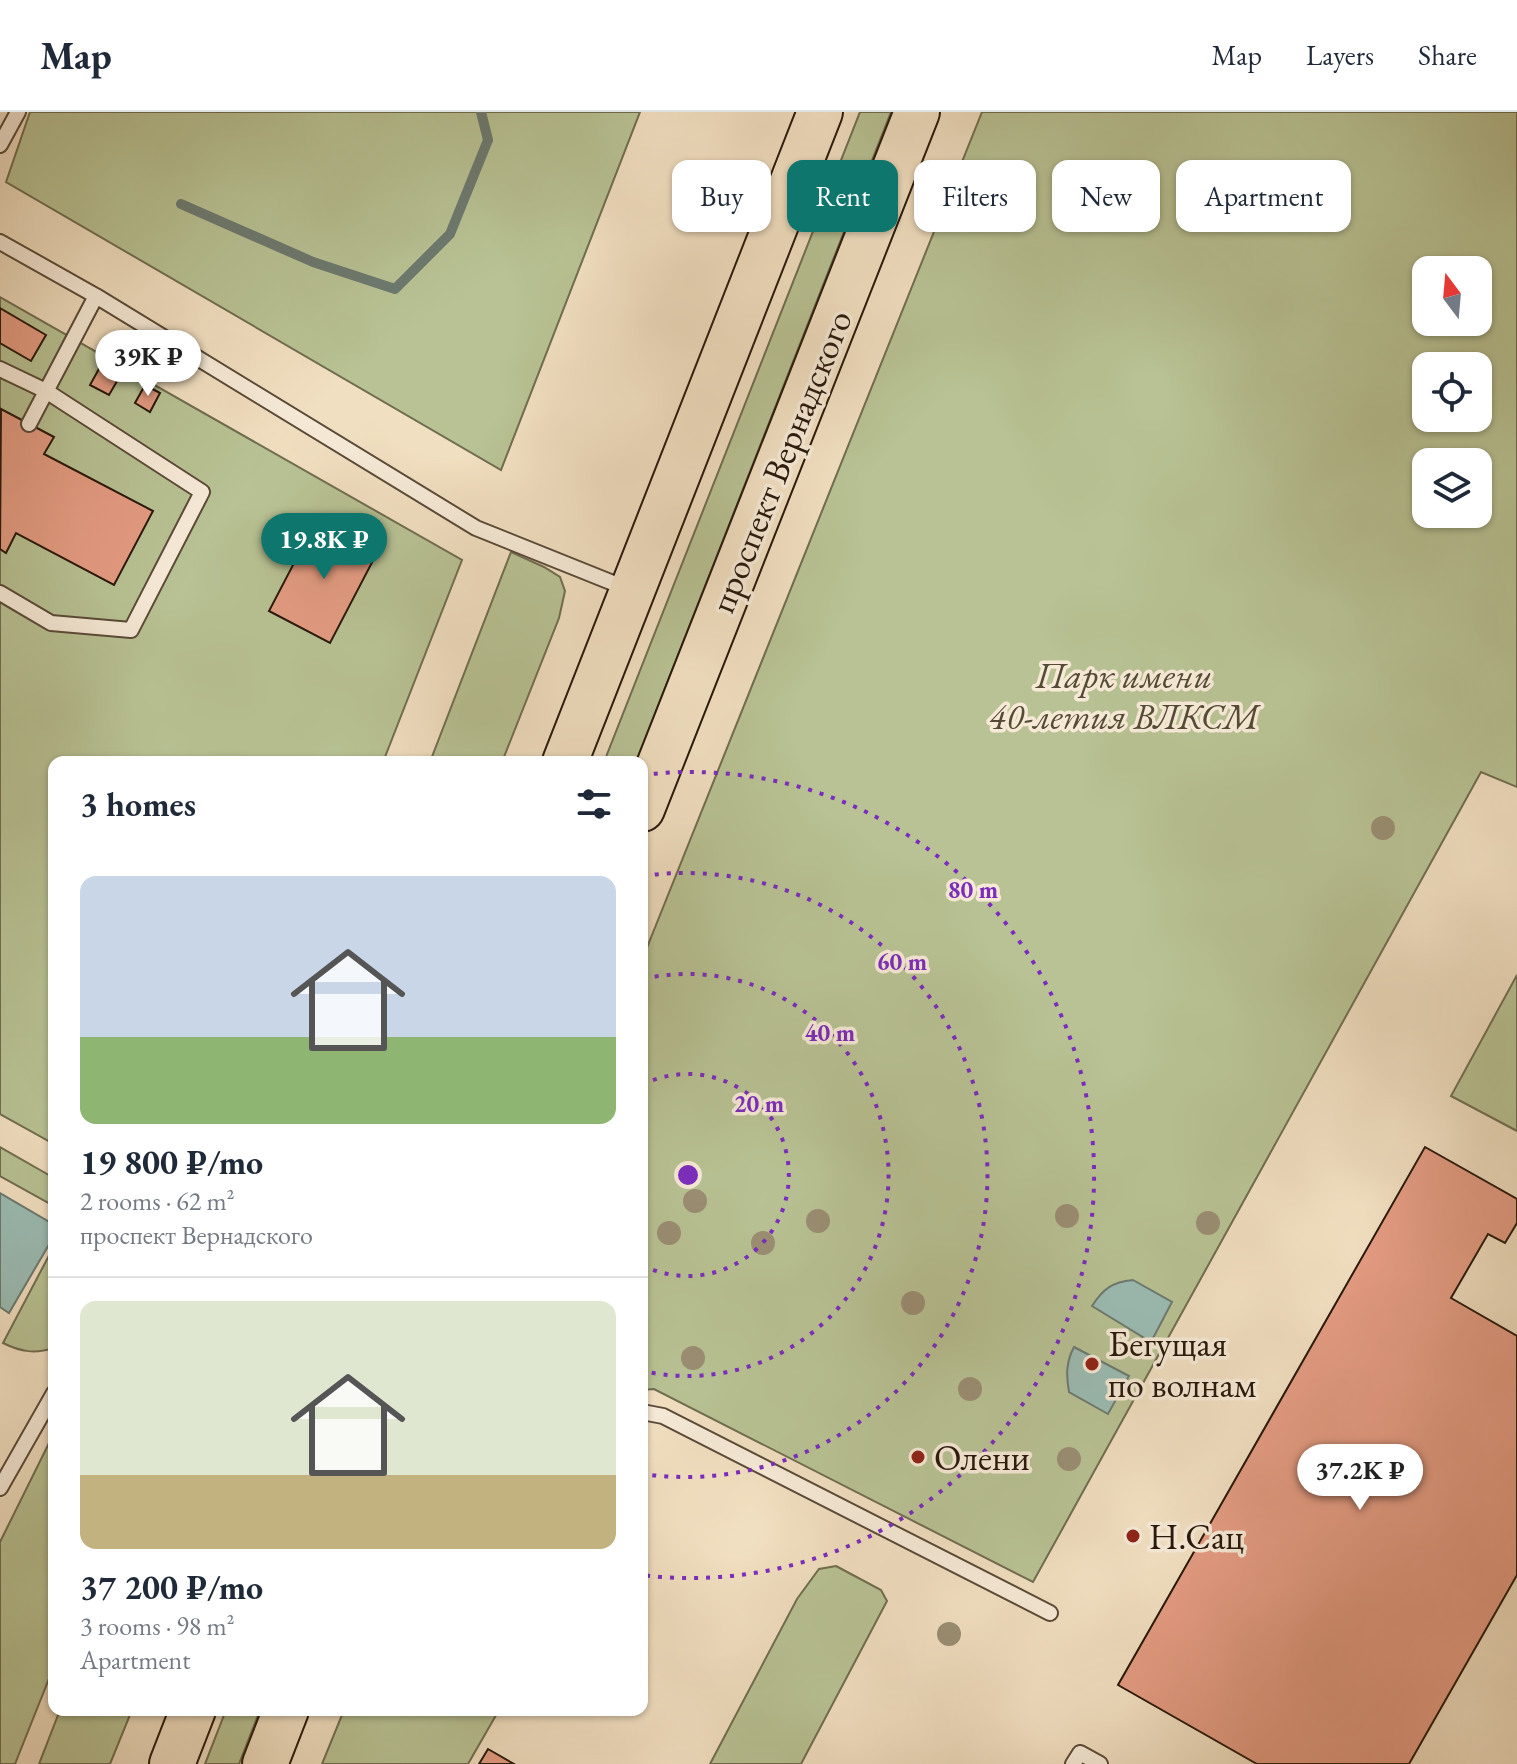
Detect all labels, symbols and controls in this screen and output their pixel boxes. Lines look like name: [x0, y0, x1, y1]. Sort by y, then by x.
text: Map: [40, 31, 112, 80]
text: Map: [1212, 37, 1262, 73]
text: Layers: [1306, 37, 1374, 73]
text: Share: [1418, 37, 1477, 73]
chip: Buy: [672, 160, 771, 232]
chip: Rent: [787, 160, 898, 232]
chip: Filters: [914, 160, 1036, 232]
chip: New: [1052, 160, 1160, 232]
chip: Apartment: [1176, 160, 1351, 232]
north arrow: [1412, 256, 1492, 336]
map controls: [1412, 256, 1492, 528]
street label: проспект Вернадского: [698, 303, 863, 619]
pin: 39K ₽: [92, 330, 204, 398]
text: 39K ₽: [113, 339, 183, 373]
button: locate: [1412, 352, 1492, 432]
button: layers: [1412, 448, 1492, 528]
pin: 19.8K ₽: [250, 513, 398, 581]
text: 19.8K ₽: [279, 522, 369, 556]
park label: Парк имени 40-летия ВЛКСМ: [989, 652, 1261, 740]
text: 3 homes: [80, 782, 196, 826]
icon: filters: [572, 782, 616, 826]
text: 80 m: [948, 874, 998, 905]
icon: home: [276, 928, 420, 1072]
text: 60 m: [877, 946, 927, 977]
text: 40 m: [805, 1017, 855, 1048]
text: 20 m: [734, 1088, 784, 1119]
text: 19 800 ₽/mo: [80, 1140, 263, 1184]
centre of rings: [674, 1161, 702, 1189]
text: 2 rooms · 62 m²: [80, 1184, 235, 1218]
text: проспект Вернадского: [80, 1218, 313, 1252]
place label: Бегущая по волнам: [1108, 1320, 1257, 1408]
icon: home: [276, 1353, 420, 1497]
marker: Бегущая по волнам: [1083, 1355, 1101, 1373]
place label: Олени: [934, 1434, 1030, 1481]
pin: 37.2K ₽: [1286, 1444, 1434, 1512]
marker: Олени: [909, 1448, 927, 1466]
text: 37.2K ₽: [1315, 1453, 1405, 1487]
place label: Н.Сац: [1149, 1513, 1244, 1560]
marker: Н.Сац: [1124, 1527, 1142, 1545]
text: 37 200 ₽/mo: [80, 1565, 263, 1609]
text: 3 rooms · 98 m²: [80, 1609, 235, 1643]
text: Apartment: [80, 1643, 190, 1677]

